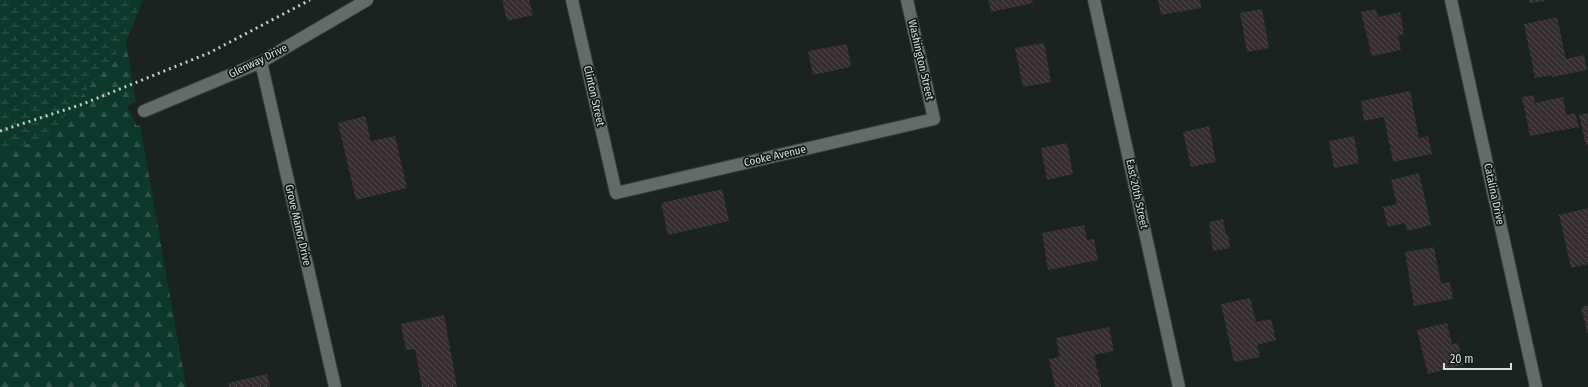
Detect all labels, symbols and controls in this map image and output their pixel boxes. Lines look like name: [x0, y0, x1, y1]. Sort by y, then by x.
street label: Washington Street: [905, 19, 937, 102]
street label: Glenway Drive: [227, 41, 289, 81]
street label: Clinton Street: [581, 65, 607, 128]
street label: Cooke Avenue: [743, 143, 807, 169]
street label: East 20th Street: [1123, 158, 1151, 230]
street label: Catalina Drive: [1481, 162, 1507, 226]
street label: Grove Manor Drive: [282, 183, 314, 267]
scale bar: [1444, 345, 1511, 371]
text: 20 m: [1450, 352, 1474, 366]

